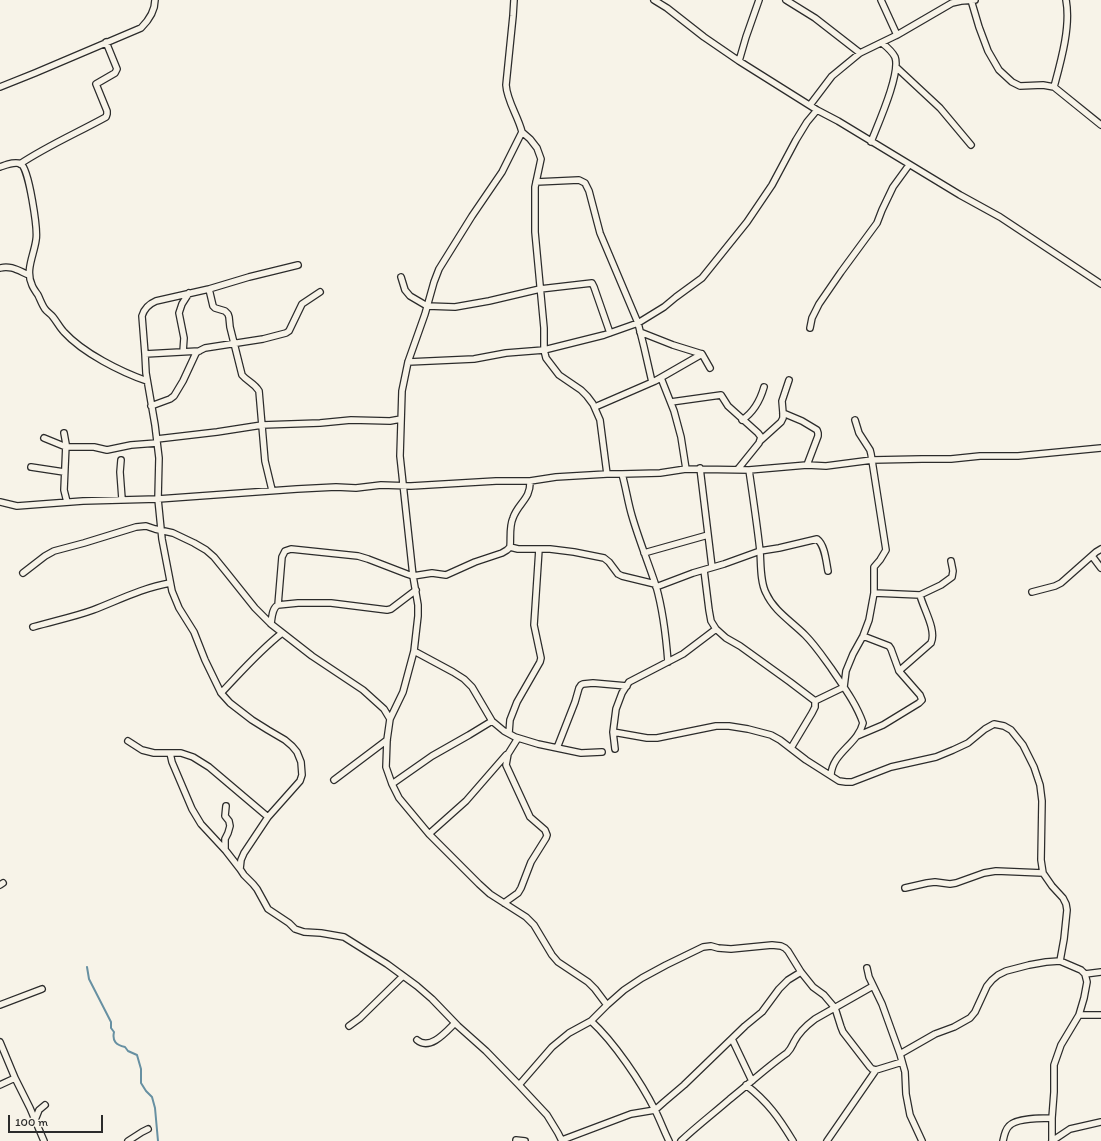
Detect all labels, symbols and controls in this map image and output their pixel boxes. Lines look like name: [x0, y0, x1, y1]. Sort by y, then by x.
scale bar: [10, 1107, 105, 1133]
text: 100 m: [15, 1115, 48, 1129]

